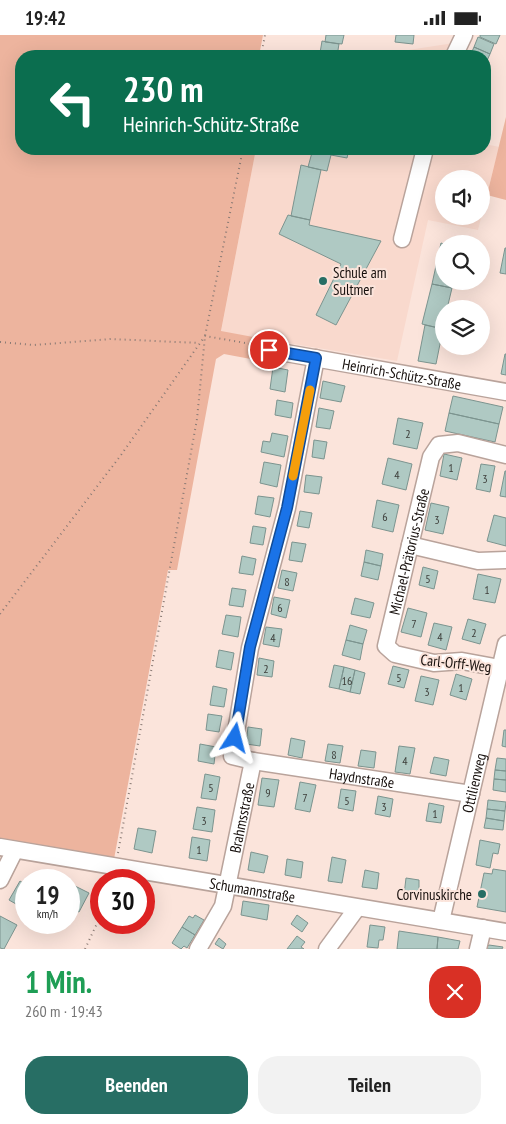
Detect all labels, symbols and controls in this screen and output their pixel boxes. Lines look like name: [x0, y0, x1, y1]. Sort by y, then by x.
text: 19:42: [25, 6, 66, 30]
text: 230 m: [123, 66, 204, 112]
icon: left: [40, 70, 105, 135]
text: Heinrich-Schütz-Straße: [123, 110, 299, 138]
map controls: [435, 170, 490, 355]
button: sound: [435, 170, 490, 225]
button: search: [435, 235, 490, 290]
place label: Schule am Sultmer: [333, 263, 387, 299]
marker: Schule am Sultmer: [317, 275, 329, 287]
button: layers: [435, 300, 490, 355]
pin: [248, 329, 290, 371]
icon: arrive: [255, 336, 283, 364]
street label: Heinrich-Schütz-Straße: [341, 354, 463, 393]
house number: 2: [405, 426, 411, 441]
house number: 1: [448, 460, 454, 475]
house number: 4: [394, 467, 400, 482]
house number: 3: [482, 471, 488, 486]
street label: Michael-Prätorius-Straße: [384, 486, 433, 617]
house number: 6: [382, 509, 388, 524]
house number: 3: [434, 512, 440, 527]
house number: 5: [425, 571, 431, 586]
house number: 8: [284, 574, 290, 589]
house number: 1: [484, 582, 490, 597]
house number: 6: [277, 600, 283, 615]
house number: 7: [411, 616, 417, 631]
house number: 2: [471, 625, 477, 640]
house number: 4: [437, 629, 443, 644]
house number: 4: [270, 630, 276, 645]
street label: Carl-Orff-Weg: [420, 650, 492, 676]
house number: 2: [263, 661, 269, 676]
house number: 5: [396, 670, 402, 685]
house number: 16: [342, 673, 352, 688]
house number: 1: [458, 680, 464, 695]
house number: 3: [424, 684, 430, 699]
position arrow: [208, 711, 260, 763]
house number: 8: [331, 747, 337, 762]
street label: Ottilienweg: [457, 751, 490, 814]
house number: 4: [402, 753, 408, 768]
street label: Haydnstraße: [328, 763, 396, 792]
house number: 5: [208, 780, 214, 795]
street label: Brahmsstraße: [225, 781, 258, 855]
house number: 9: [265, 785, 271, 800]
house number: 7: [302, 790, 308, 805]
house number: 5: [344, 793, 350, 808]
house number: 3: [381, 799, 387, 814]
house number: 1: [432, 806, 438, 821]
house number: 3: [201, 813, 207, 828]
house number: 1: [196, 842, 202, 857]
speed limit sign: 30: [90, 869, 155, 934]
street label: Schumannstraße: [208, 873, 297, 906]
text: 19: [36, 879, 59, 911]
place label: Corvinuskirche: [396, 885, 472, 904]
marker: Corvinuskirche: [476, 888, 488, 900]
text: km/h: [37, 906, 58, 921]
text: 1 Min.: [25, 962, 92, 1001]
button: close: [429, 966, 481, 1018]
text: 260 m · 19:43: [25, 1001, 103, 1021]
button: Beenden: [25, 1056, 248, 1114]
button: Teilen: [258, 1056, 481, 1114]

